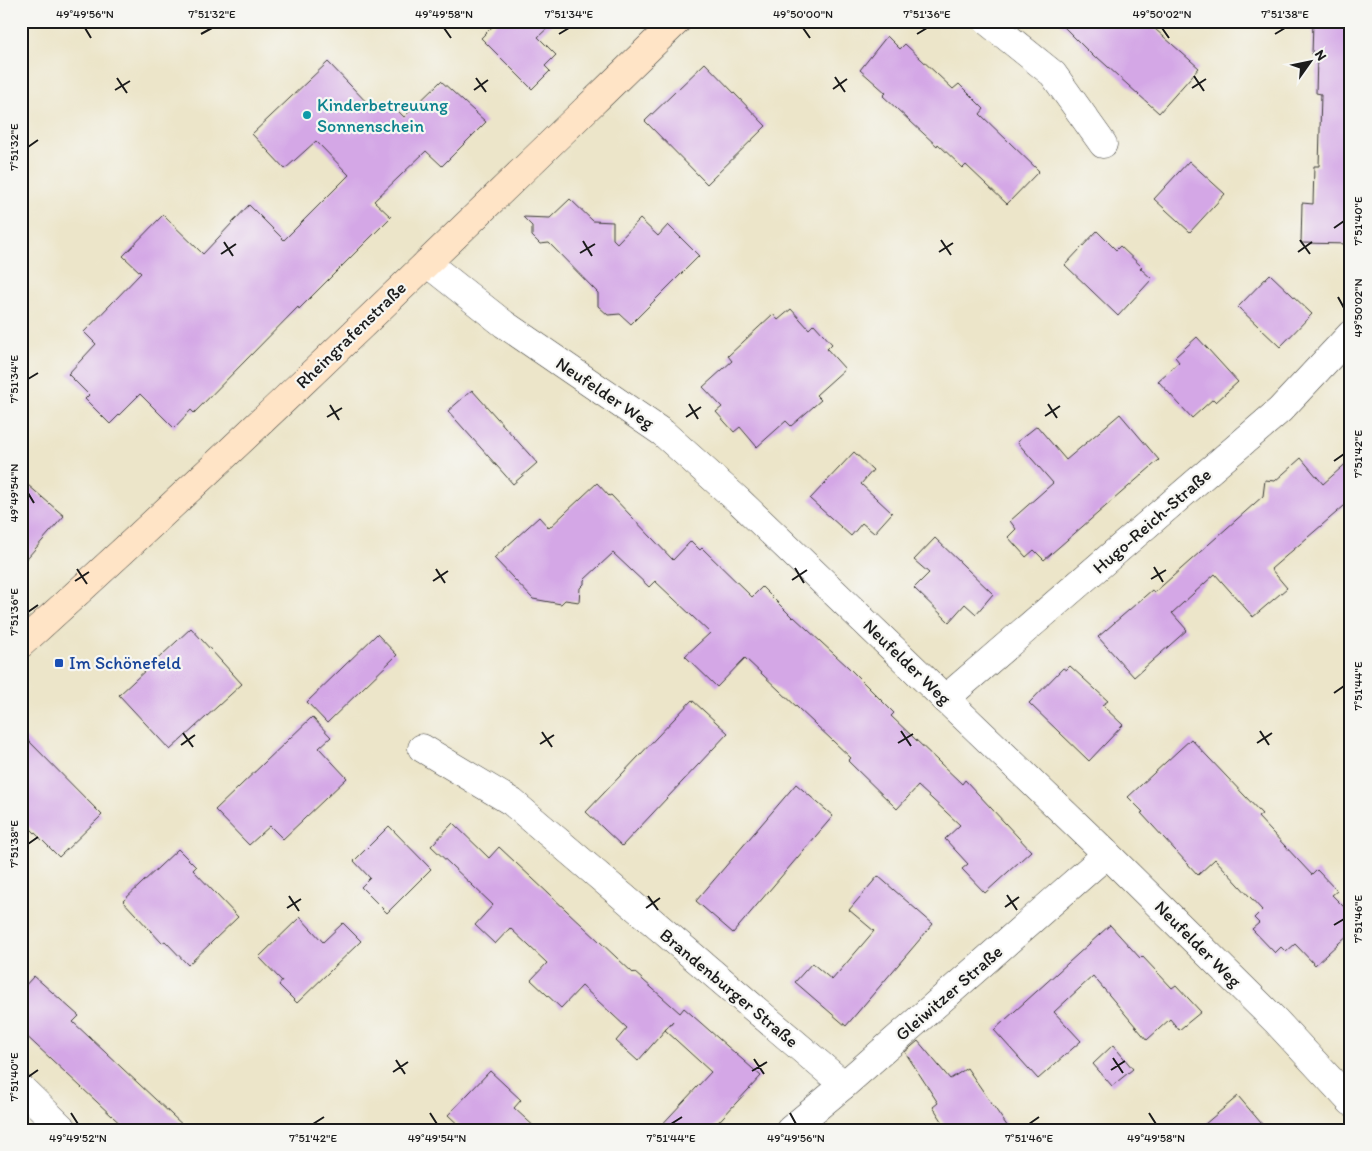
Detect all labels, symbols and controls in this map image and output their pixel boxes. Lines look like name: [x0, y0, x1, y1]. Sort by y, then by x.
text: 49°49'56"N: [56, 7, 114, 21]
text: 7°51'32"E: [188, 7, 236, 21]
text: 49°49'58"N: [415, 7, 473, 21]
text: 7°51'34"E: [545, 7, 594, 21]
text: 49°50'00"N: [773, 7, 833, 21]
text: 7°51'36"E: [903, 7, 951, 21]
text: 49°50'02"N: [1132, 7, 1192, 21]
text: 7°51'38"E: [1261, 7, 1309, 21]
north arrow: [1284, 38, 1334, 88]
text: N: [1311, 47, 1330, 64]
place label: Kinderbetreuung Sonnenschein: [317, 94, 449, 137]
marker: Kinderbetreuung Sonnenschein: [301, 109, 313, 121]
text: 7°51'32"E: [7, 123, 21, 171]
text: 7°51'40"E: [1351, 196, 1365, 246]
street label: Rheingrafenstraße: [291, 277, 411, 393]
text: 49°50'02"N: [1351, 278, 1365, 338]
street label: Neufelder Weg: [552, 352, 659, 434]
text: 7°51'34"E: [7, 354, 21, 403]
text: 7°51'42"E: [1351, 430, 1365, 478]
street label: Hugo-Reich-Straße: [1088, 463, 1216, 579]
text: 49°49'54"N: [7, 464, 21, 522]
text: 7°51'36"E: [7, 588, 21, 636]
street label: Neufelder Weg: [858, 615, 956, 710]
place label: Im Schönefeld: [69, 652, 181, 674]
marker: Im Schönefeld: [53, 657, 65, 669]
text: 7°51'44"E: [1351, 661, 1365, 711]
text: 7°51'38"E: [7, 820, 21, 868]
text: 7°51'46"E: [1351, 895, 1365, 943]
street label: Neufelder Weg: [1150, 896, 1247, 993]
street label: Brandenburger Straße: [655, 924, 803, 1052]
street label: Gleiwitzer Straße: [891, 941, 1007, 1045]
text: 7°51'40"E: [7, 1052, 21, 1102]
text: 49°49'52"N: [49, 1131, 107, 1145]
text: 7°51'42"E: [289, 1131, 337, 1145]
text: 49°49'54"N: [408, 1131, 466, 1145]
text: 7°51'44"E: [646, 1131, 696, 1145]
text: 49°49'56"N: [767, 1131, 825, 1145]
text: 7°51'46"E: [1005, 1131, 1053, 1145]
text: 49°49'58"N: [1127, 1131, 1185, 1145]

